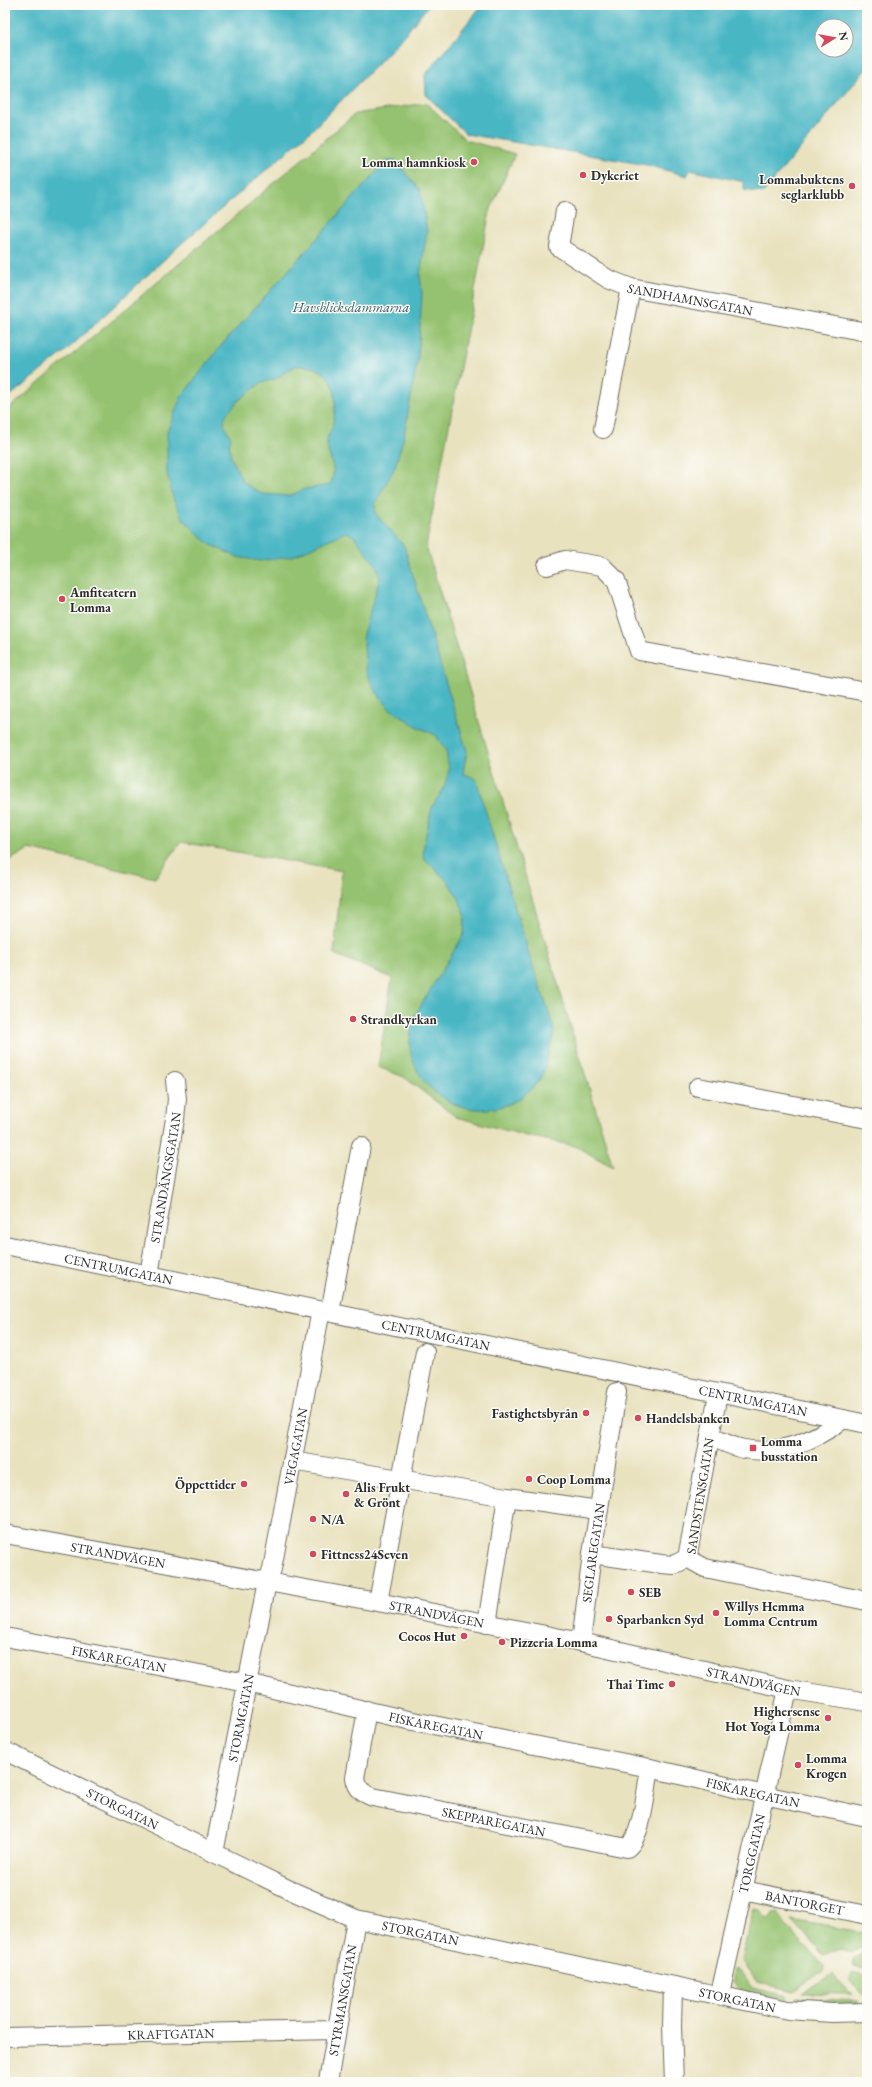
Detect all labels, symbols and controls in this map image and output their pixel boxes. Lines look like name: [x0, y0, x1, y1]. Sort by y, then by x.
north arrow: [814, 18, 854, 58]
text: N: [836, 30, 852, 42]
place label: Lomma hamnkiosk: [362, 154, 467, 171]
marker: Lomma hamnkiosk: [469, 157, 479, 167]
place label: Dykeriet: [591, 167, 639, 184]
marker: Dykeriet: [578, 170, 588, 180]
place label: Lommabuktens seglarklubb: [759, 171, 844, 203]
marker: Lommabuktens seglarklubb: [847, 181, 857, 191]
street label: SANDHAMNSGATAN: [625, 279, 755, 319]
water label: Havsblicksdammarna: [292, 298, 409, 316]
place label: Amfiteatern Lomma: [69, 584, 137, 616]
marker: Amfiteatern Lomma: [57, 594, 67, 604]
place label: Strandkyrkan: [361, 1011, 437, 1028]
marker: Strandkyrkan: [348, 1014, 358, 1024]
street label: STRANDÄNGSGATAN: [146, 1111, 184, 1244]
street label: CENTRUMGATAN: [63, 1249, 175, 1288]
street label: CENTRUMGATAN: [380, 1315, 492, 1354]
street label: CENTRUMGATAN: [697, 1381, 809, 1420]
street label: VEGAGATAN: [280, 1405, 311, 1486]
place label: Fastighetsbyrån: [492, 1405, 579, 1422]
marker: Fastighetsbyrån: [581, 1408, 591, 1418]
place label: Handelsbanken: [646, 1410, 731, 1427]
marker: Handelsbanken: [633, 1413, 643, 1423]
place label: Lomma busstation: [761, 1433, 818, 1465]
street label: SANDSTENSGATAN: [682, 1436, 718, 1555]
marker: Lomma busstation: [748, 1443, 758, 1453]
place label: Coop Lomma: [537, 1471, 611, 1488]
marker: Coop Lomma: [524, 1474, 534, 1484]
place label: Öppettider: [175, 1476, 237, 1493]
marker: Öppettider: [239, 1479, 249, 1489]
place label: Alis Frukt & Grönt: [353, 1479, 410, 1511]
marker: Alis Frukt & Grönt: [341, 1489, 351, 1499]
street label: SEGLAREGATAN: [578, 1501, 608, 1603]
place label: N/A: [321, 1511, 345, 1528]
marker: N/A: [308, 1514, 318, 1524]
street label: STRANDVÄGEN: [69, 1538, 168, 1572]
place label: Fittness24Seven: [321, 1546, 409, 1563]
marker: Fittness24Seven: [308, 1549, 318, 1559]
place label: SEB: [639, 1584, 661, 1601]
marker: SEB: [626, 1587, 636, 1597]
street label: STRANDVÄGEN: [388, 1596, 486, 1631]
place label: Willys Hemma Lomma Centrum: [724, 1598, 818, 1630]
marker: Willys Hemma Lomma Centrum: [711, 1608, 721, 1618]
place label: Sparbanken Syd: [617, 1611, 705, 1628]
marker: Sparbanken Syd: [604, 1614, 614, 1624]
place label: Cocos Hut: [398, 1628, 456, 1645]
marker: Cocos Hut: [459, 1631, 469, 1641]
place label: Pizzeria Lomma: [510, 1634, 598, 1651]
marker: Pizzeria Lomma: [497, 1637, 507, 1647]
street label: FISKAREGATAN: [70, 1641, 168, 1676]
street label: STRANDVÄGEN: [705, 1662, 803, 1700]
street label: STORMGATAN: [224, 1671, 258, 1763]
place label: Thai Time: [607, 1676, 665, 1693]
marker: Thai Time: [667, 1679, 677, 1689]
place label: Highersense Hot Yoga Lomma: [725, 1703, 821, 1735]
street label: FISKAREGATAN: [387, 1707, 485, 1743]
marker: Highersense Hot Yoga Lomma: [823, 1713, 833, 1723]
place label: Lomma Krogen: [806, 1750, 847, 1782]
marker: Lomma Krogen: [793, 1760, 803, 1770]
street label: FISKAREGATAN: [704, 1773, 802, 1811]
street label: STORGATAN: [84, 1784, 162, 1833]
street label: SKEPPAREGATAN: [441, 1803, 548, 1840]
street label: TORGGATAN: [734, 1811, 769, 1895]
street label: BANTORGET: [764, 1886, 846, 1919]
street label: STORGATAN: [381, 1916, 461, 1949]
street label: STYRMANSGATAN: [324, 1942, 360, 2057]
street label: STORGATAN: [698, 1983, 778, 2016]
street label: KRAFTGATAN: [127, 2024, 215, 2043]

